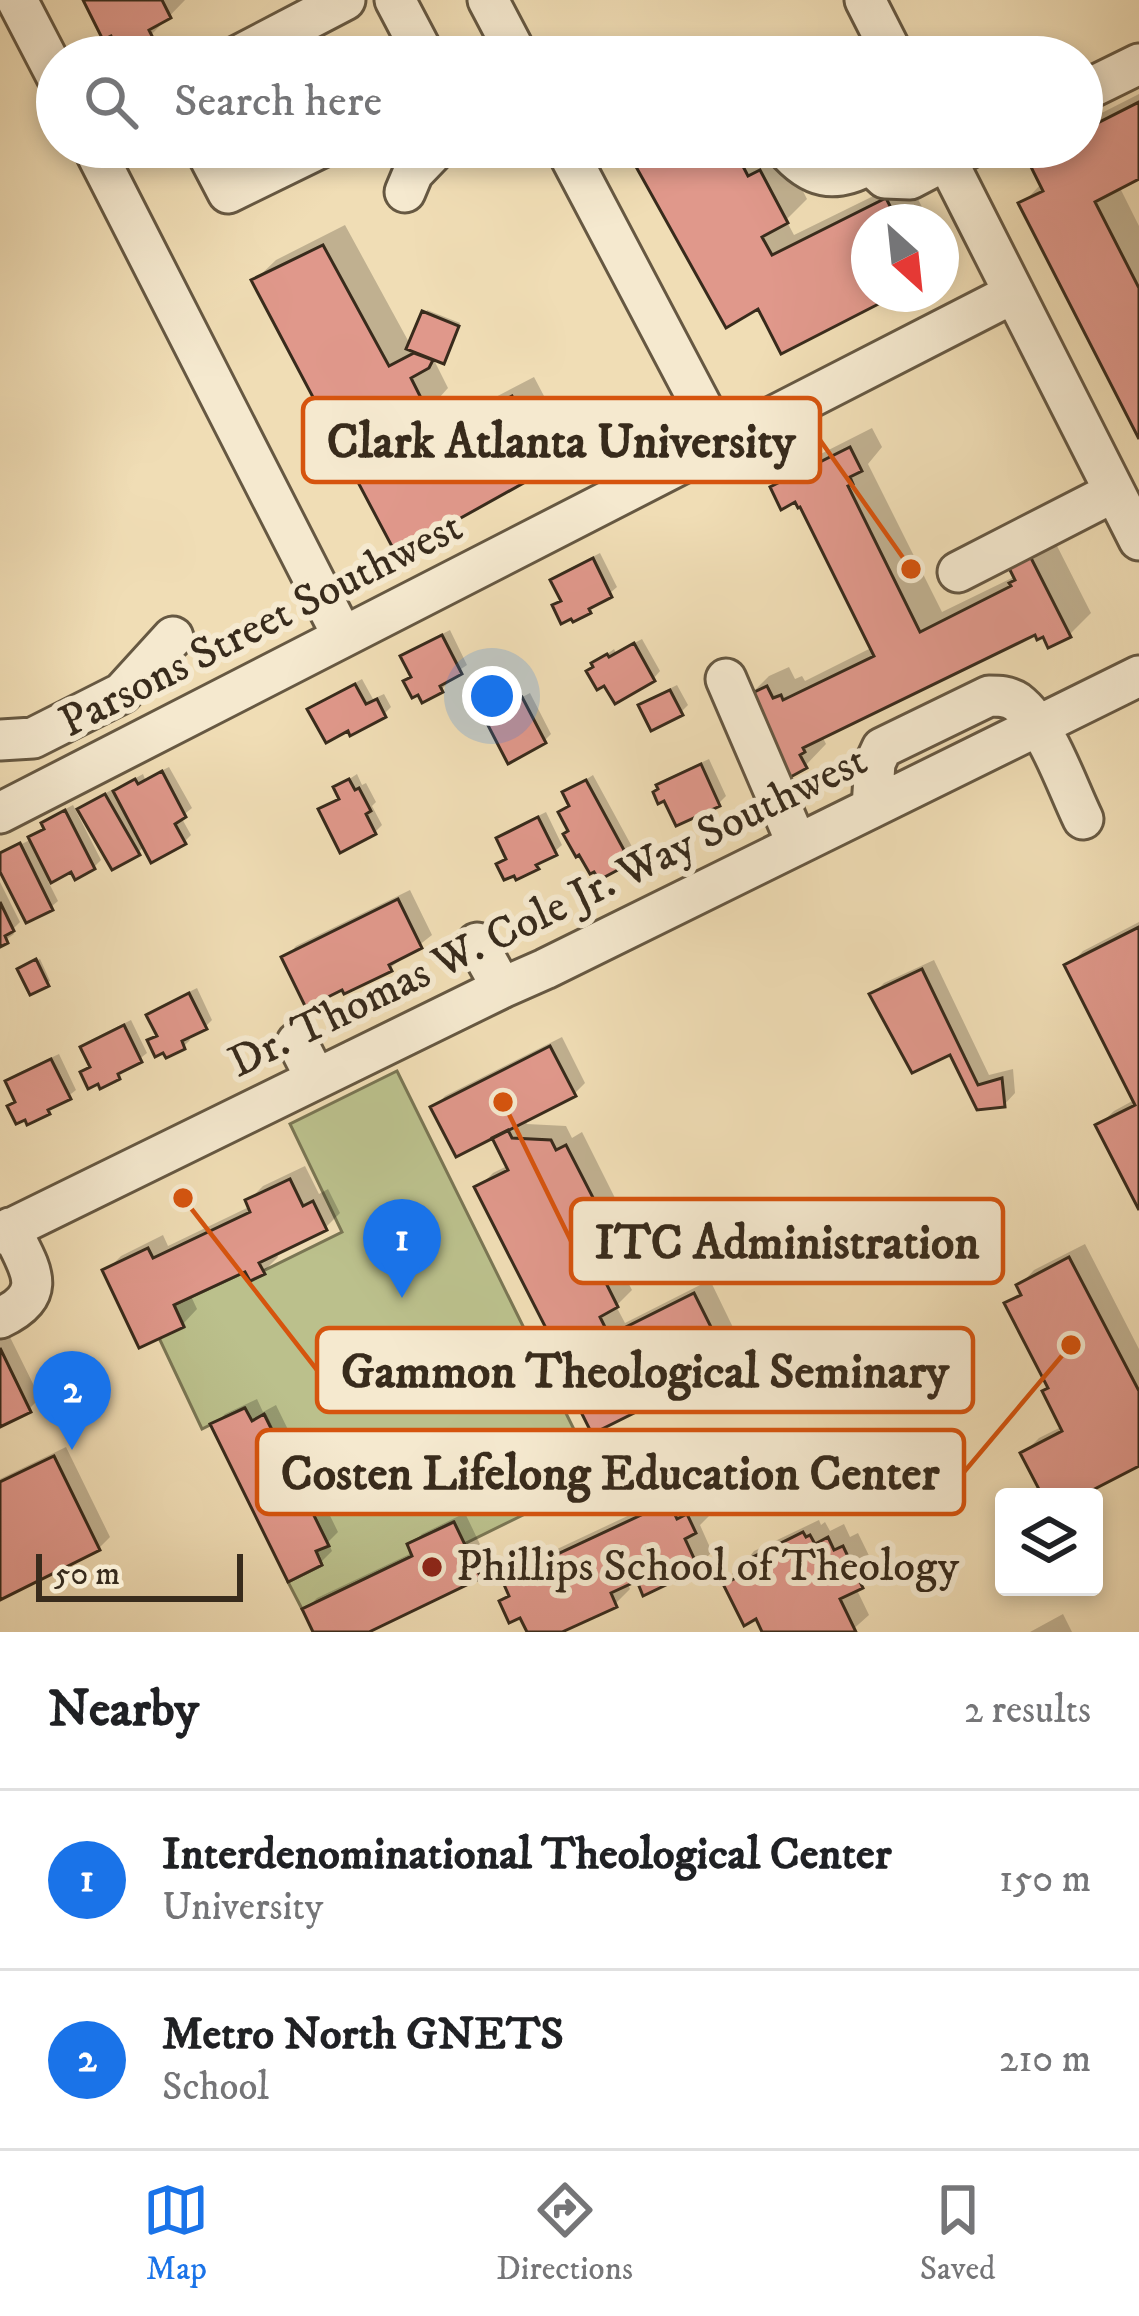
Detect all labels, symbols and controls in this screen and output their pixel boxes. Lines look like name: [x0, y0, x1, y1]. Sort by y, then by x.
search box: [36, 36, 1103, 168]
icon: search: [78, 69, 144, 135]
text: Search here: [174, 74, 382, 130]
north arrow: [851, 204, 959, 312]
callout: Clark Atlanta University: [303, 398, 820, 482]
text: Clark Atlanta University: [327, 413, 797, 473]
street label: Parsons Street Southwest: [50, 499, 472, 751]
your location: [462, 666, 522, 726]
street label: Dr. Thomas W. Cole Jr. Way Southwest: [220, 733, 876, 1091]
pin: 1: [363, 1199, 441, 1298]
callout: ITC Administration: [571, 1199, 1003, 1283]
text: ITC Administration: [595, 1214, 980, 1274]
callout: Gammon Theological Seminary: [317, 1328, 973, 1412]
text: Gammon Theological Seminary: [341, 1343, 950, 1403]
pin: 2: [33, 1351, 111, 1450]
callout: Costen Lifelong Education Center: [257, 1430, 964, 1514]
text: Costen Lifelong Education Center: [281, 1445, 940, 1505]
map controls: [995, 1488, 1103, 1596]
button: layers: [995, 1488, 1103, 1596]
place label: Phillips School of Theology: [456, 1539, 960, 1595]
scale bar: [36, 1548, 243, 1601]
text: 50 m: [54, 1554, 120, 1595]
marker: Phillips School of Theology: [419, 1554, 445, 1580]
text: Nearby: [48, 1678, 199, 1742]
text: 2 results: [964, 1686, 1091, 1735]
text: Interdenominational Theological Center: [162, 1827, 891, 1883]
text: 1: [80, 1855, 94, 1904]
text: 150 m: [999, 1855, 1091, 1904]
text: University: [162, 1883, 323, 1932]
text: Metro North GNETS: [162, 2007, 564, 2063]
text: 2: [77, 2035, 97, 2084]
text: 210 m: [999, 2035, 1091, 2084]
text: School: [162, 2063, 269, 2112]
tab: Map: [143, 2177, 209, 2290]
tab: Directions: [496, 2177, 633, 2290]
tab: Saved: [920, 2177, 996, 2290]

